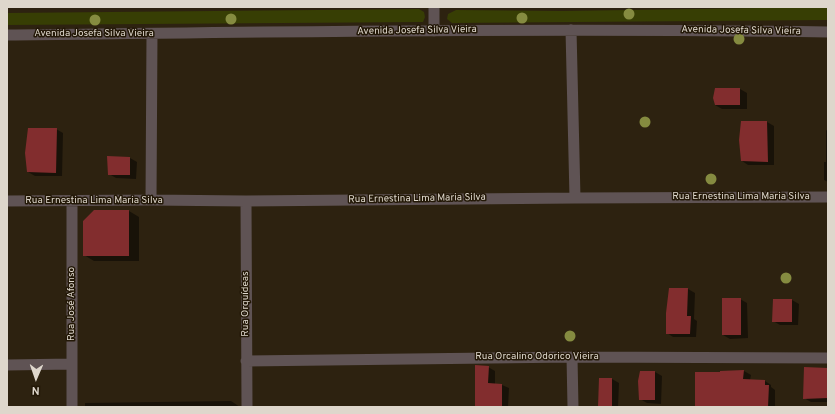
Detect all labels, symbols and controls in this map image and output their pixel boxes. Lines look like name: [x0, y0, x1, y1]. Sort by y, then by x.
street label: Avenida Josefa Silva Vieira: [357, 24, 477, 38]
street label: Avenida Josefa Silva Vieira: [681, 24, 801, 38]
street label: Avenida Josefa Silva Vieira: [34, 28, 154, 40]
street label: Rua Ernestina Lima Maria Silva: [672, 191, 810, 203]
street label: Rua Ernestina Lima Maria Silva: [348, 192, 486, 206]
street label: Rua Ernestina Lima Maria Silva: [25, 195, 163, 207]
street label: Rua José Afonso: [66, 267, 78, 341]
street label: Rua Orquídeas: [240, 271, 252, 337]
street label: Rua Orcalino Odorico Vieira: [475, 351, 599, 363]
north arrow: [16, 358, 56, 398]
text: N: [31, 383, 40, 397]

